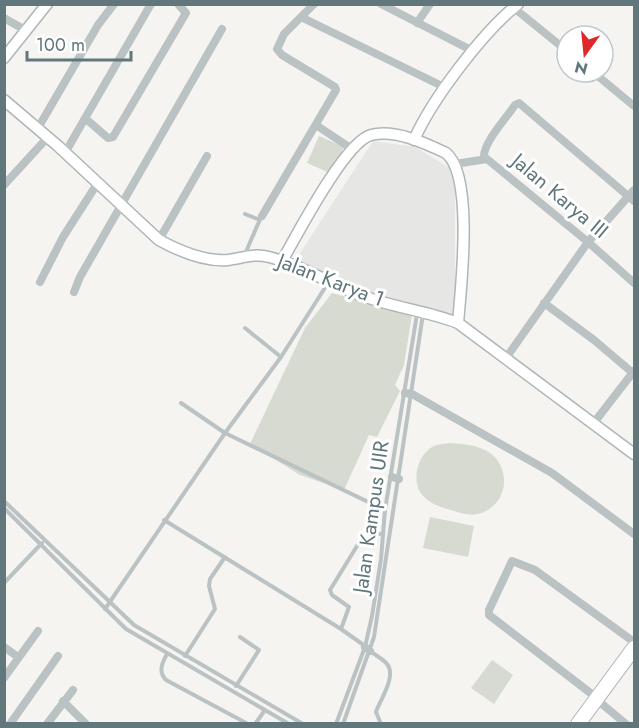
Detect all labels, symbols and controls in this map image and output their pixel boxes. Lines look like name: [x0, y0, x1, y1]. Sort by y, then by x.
scale bar: [27, 24, 130, 62]
north arrow: [555, 24, 615, 84]
text: 100 m: [36, 32, 85, 58]
text: N: [572, 55, 590, 81]
street label: Jalan Karya III: [503, 145, 615, 246]
street label: Jalan Karya 1: [270, 245, 389, 314]
street label: Jalan Kampus UIR: [345, 439, 397, 598]

